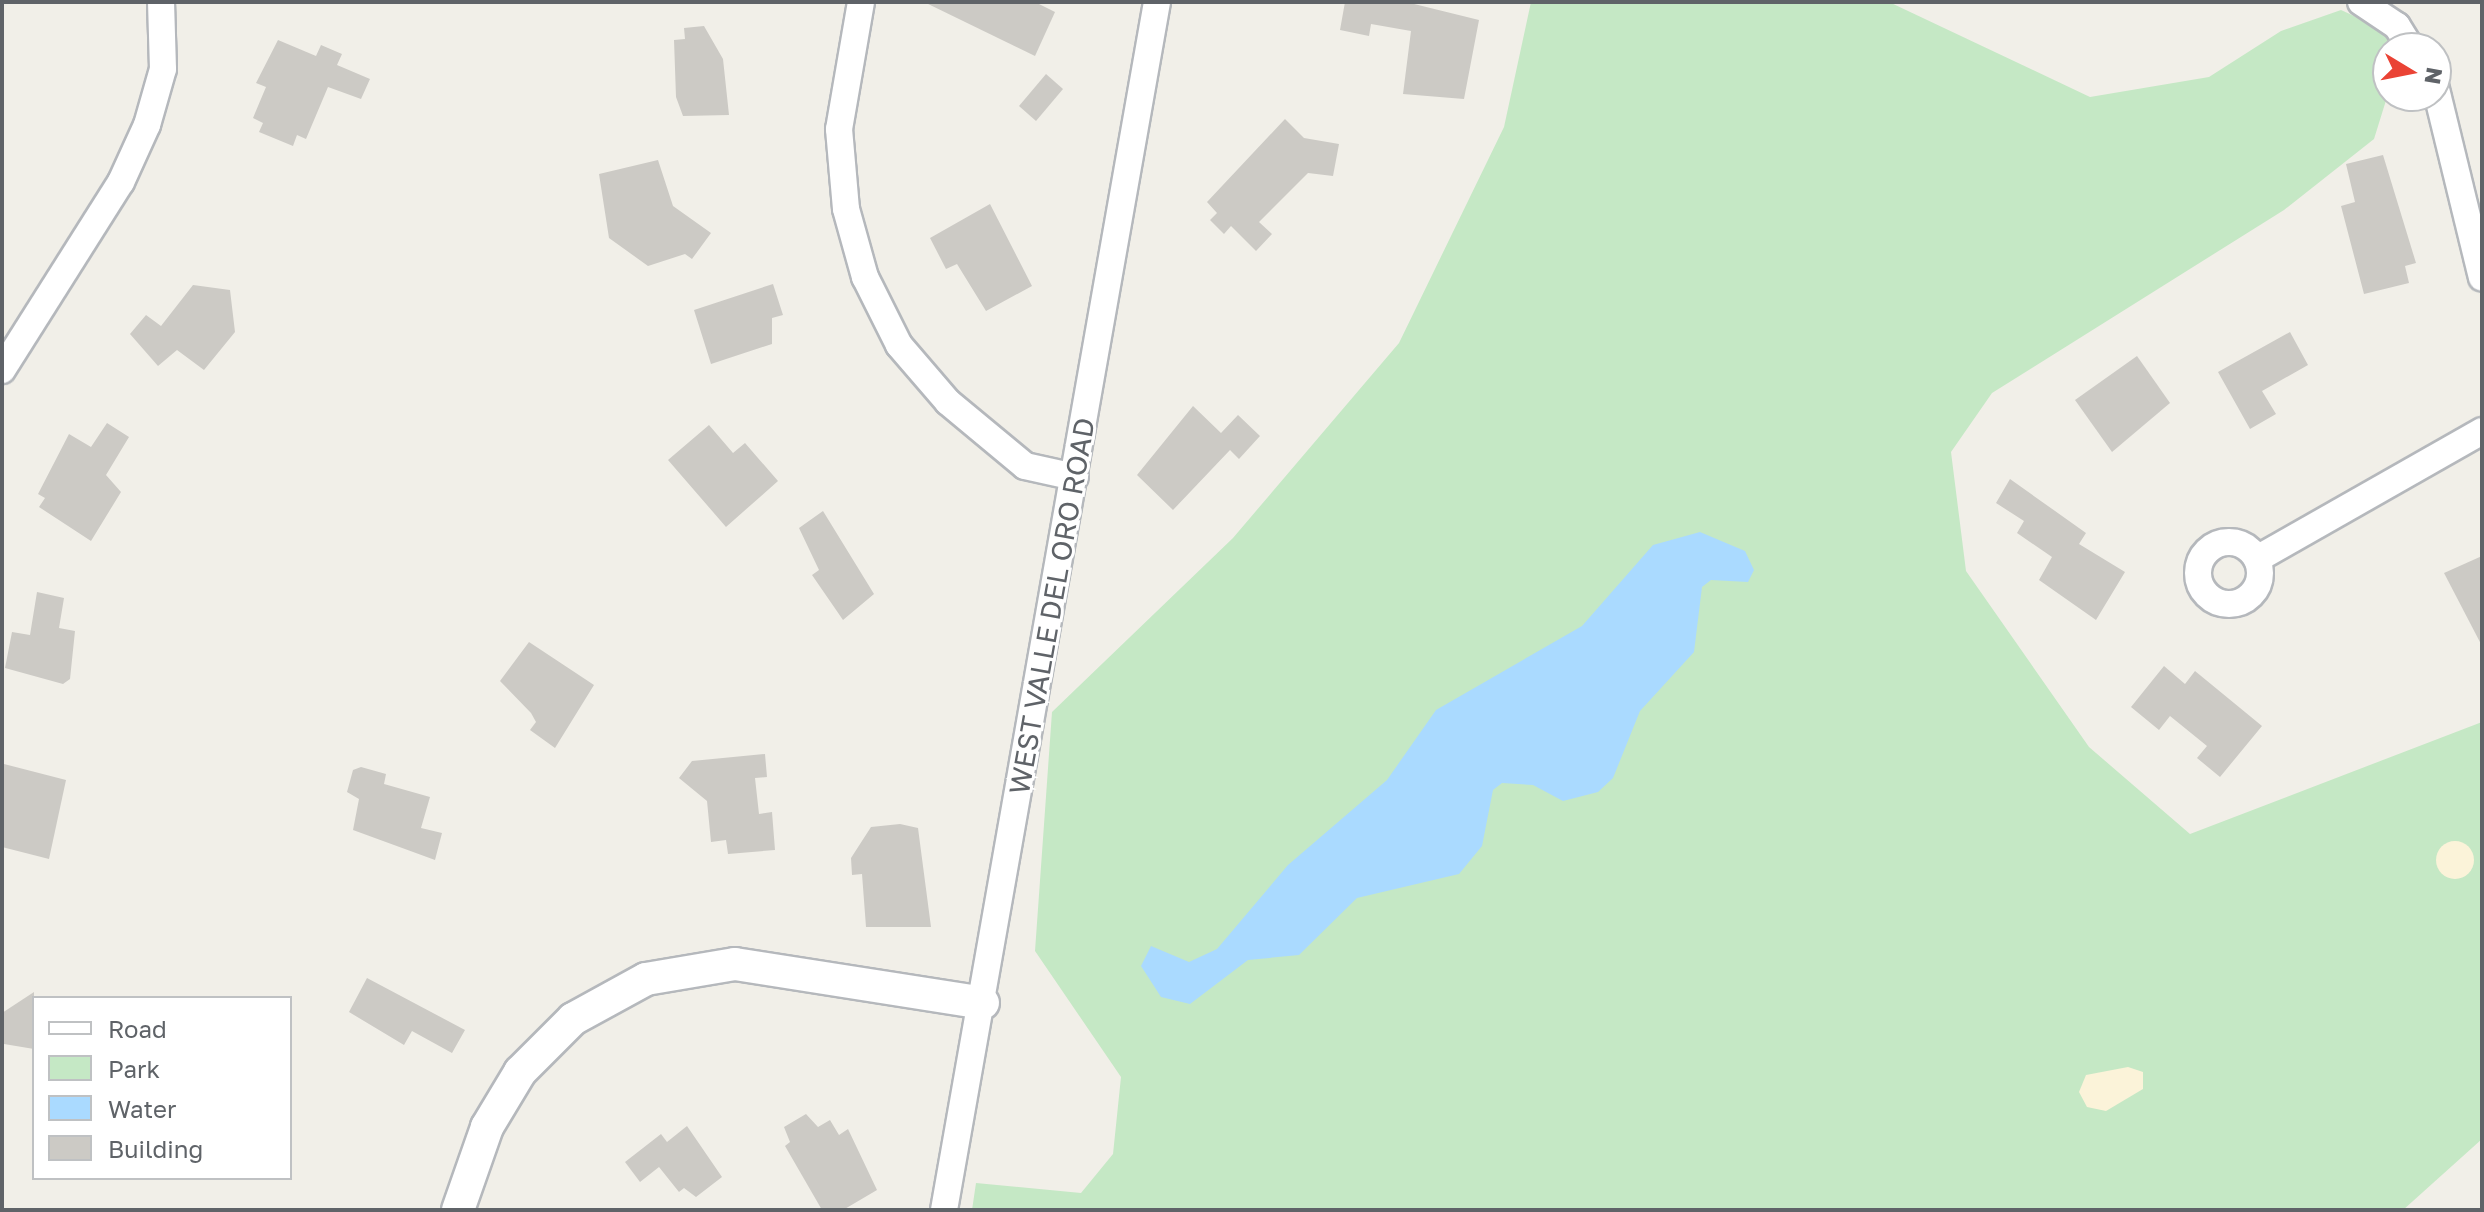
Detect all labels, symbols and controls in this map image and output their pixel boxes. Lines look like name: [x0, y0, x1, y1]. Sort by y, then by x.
north arrow: [2372, 32, 2452, 112]
text: N: [2419, 65, 2449, 86]
street label: WEST VALLE DEL ORO ROAD: [1002, 415, 1102, 797]
legend: [32, 996, 292, 1180]
text: Road: [108, 1014, 167, 1043]
text: Park: [108, 1054, 160, 1083]
text: Water: [108, 1094, 176, 1123]
text: Building: [108, 1134, 203, 1163]

